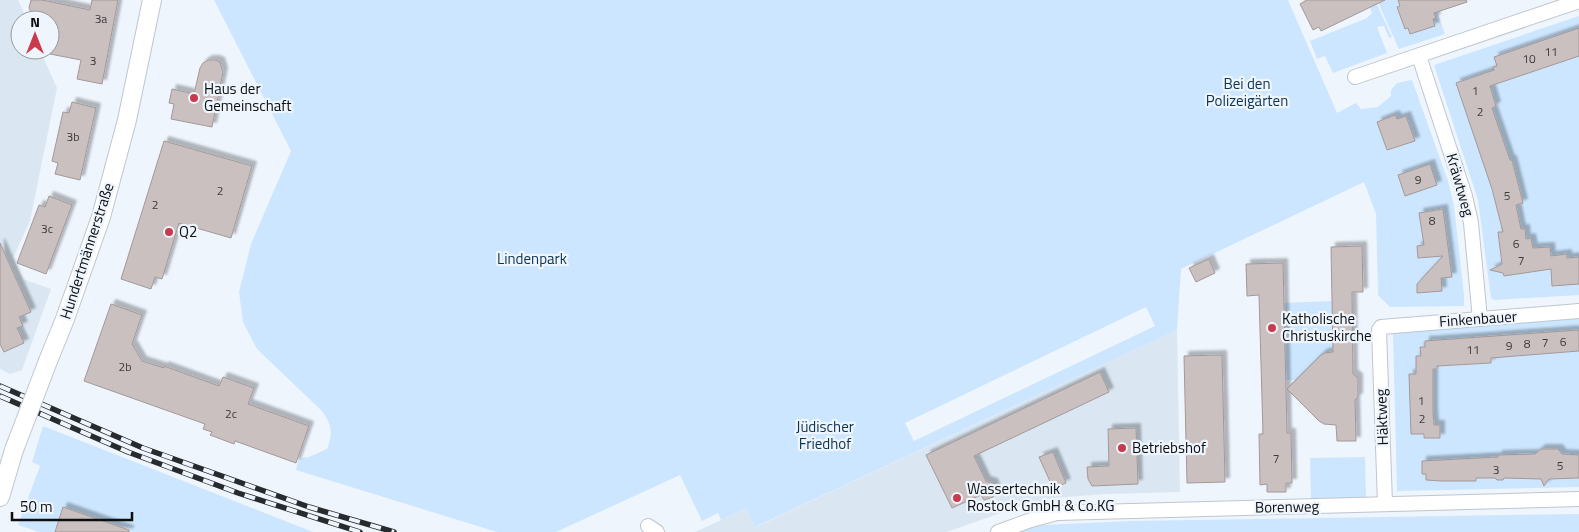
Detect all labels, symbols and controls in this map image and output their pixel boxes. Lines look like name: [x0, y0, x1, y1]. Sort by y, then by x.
house number: 3a: [95, 9, 107, 28]
north arrow: [10, 10, 60, 60]
text: N: [30, 11, 40, 32]
house number: 11: [1544, 42, 1558, 61]
house number: 10: [1522, 49, 1536, 68]
house number: 3: [90, 51, 96, 70]
park label: Bei den Polizeigärten: [1206, 72, 1288, 112]
place label: Haus der Gemeinschaft: [204, 77, 292, 117]
house number: 1: [1472, 81, 1478, 100]
marker: Haus der Gemeinschaft: [188, 92, 200, 104]
house number: 2: [1477, 102, 1483, 121]
house number: 3b: [66, 127, 80, 146]
street label: Kräwtweg: [1441, 151, 1481, 219]
house number: 9: [1415, 170, 1422, 189]
street label: Hundertmännerstraße: [54, 180, 119, 322]
house number: 2: [217, 181, 223, 200]
house number: 5: [1504, 186, 1511, 205]
house number: 2: [152, 195, 158, 214]
house number: 8: [1429, 211, 1436, 230]
house number: 3c: [41, 219, 53, 238]
place label: Q2: [179, 220, 197, 243]
marker: Q2: [163, 226, 175, 238]
house number: 6: [1513, 234, 1520, 253]
park label: Lindenpark: [497, 247, 567, 270]
house number: 7: [1518, 251, 1524, 270]
street label: Finkenbauer: [1438, 304, 1518, 333]
place label: Katholische Christuskirche: [1282, 307, 1372, 347]
marker: Katholische Christuskirche: [1266, 322, 1278, 334]
house number: 6: [1560, 332, 1567, 351]
house number: 7: [1542, 333, 1548, 352]
house number: 8: [1524, 334, 1531, 353]
house number: 9: [1506, 336, 1513, 355]
house number: 11: [1466, 340, 1480, 359]
house number: 2b: [118, 357, 132, 376]
street label: Häktweg: [1369, 388, 1394, 446]
house number: 1: [1418, 391, 1424, 410]
house number: 2c: [225, 404, 237, 423]
house number: 2: [1419, 409, 1425, 428]
park label: Jüdischer Friedhof: [796, 415, 854, 455]
place label: Betriebshof: [1132, 436, 1206, 459]
marker: Betriebshof: [1116, 442, 1128, 454]
house number: 7: [1273, 449, 1279, 468]
house number: 5: [1557, 456, 1564, 475]
house number: 3: [1493, 460, 1499, 479]
place label: Wassertechnik Rostock GmbH & Co.KG: [967, 477, 1115, 517]
scale bar: [12, 490, 132, 522]
marker: Wassertechnik Rostock GmbH & Co.KG: [951, 492, 963, 504]
street label: Borenweg: [1255, 494, 1320, 519]
text: 50 m: [20, 495, 53, 518]

